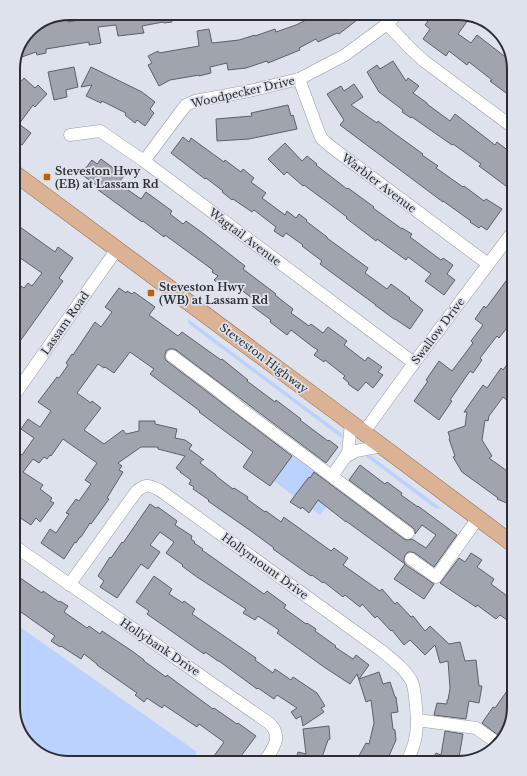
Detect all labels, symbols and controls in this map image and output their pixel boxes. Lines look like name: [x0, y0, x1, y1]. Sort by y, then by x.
street label: Woodpecker Drive: [189, 73, 296, 111]
street label: Warbler Avenue: [338, 150, 419, 216]
place label: Steveston Hwy (EB) at Lassam Rd: [55, 164, 159, 191]
marker: Steveston Hwy (EB) at Lassam Rd: [42, 172, 52, 182]
street label: Wagtail Avenue: [205, 205, 284, 269]
place label: Steveston Hwy (WB) at Lassam Rd: [159, 280, 268, 307]
street label: Lassam Road: [38, 288, 92, 357]
marker: Steveston Hwy (WB) at Lassam Rd: [146, 288, 156, 298]
street label: Swallow Drive: [408, 295, 468, 367]
street label: Steveston Highway: [217, 320, 311, 396]
street label: Hollymount Drive: [219, 530, 311, 602]
street label: Hollybank Drive: [117, 615, 203, 679]

